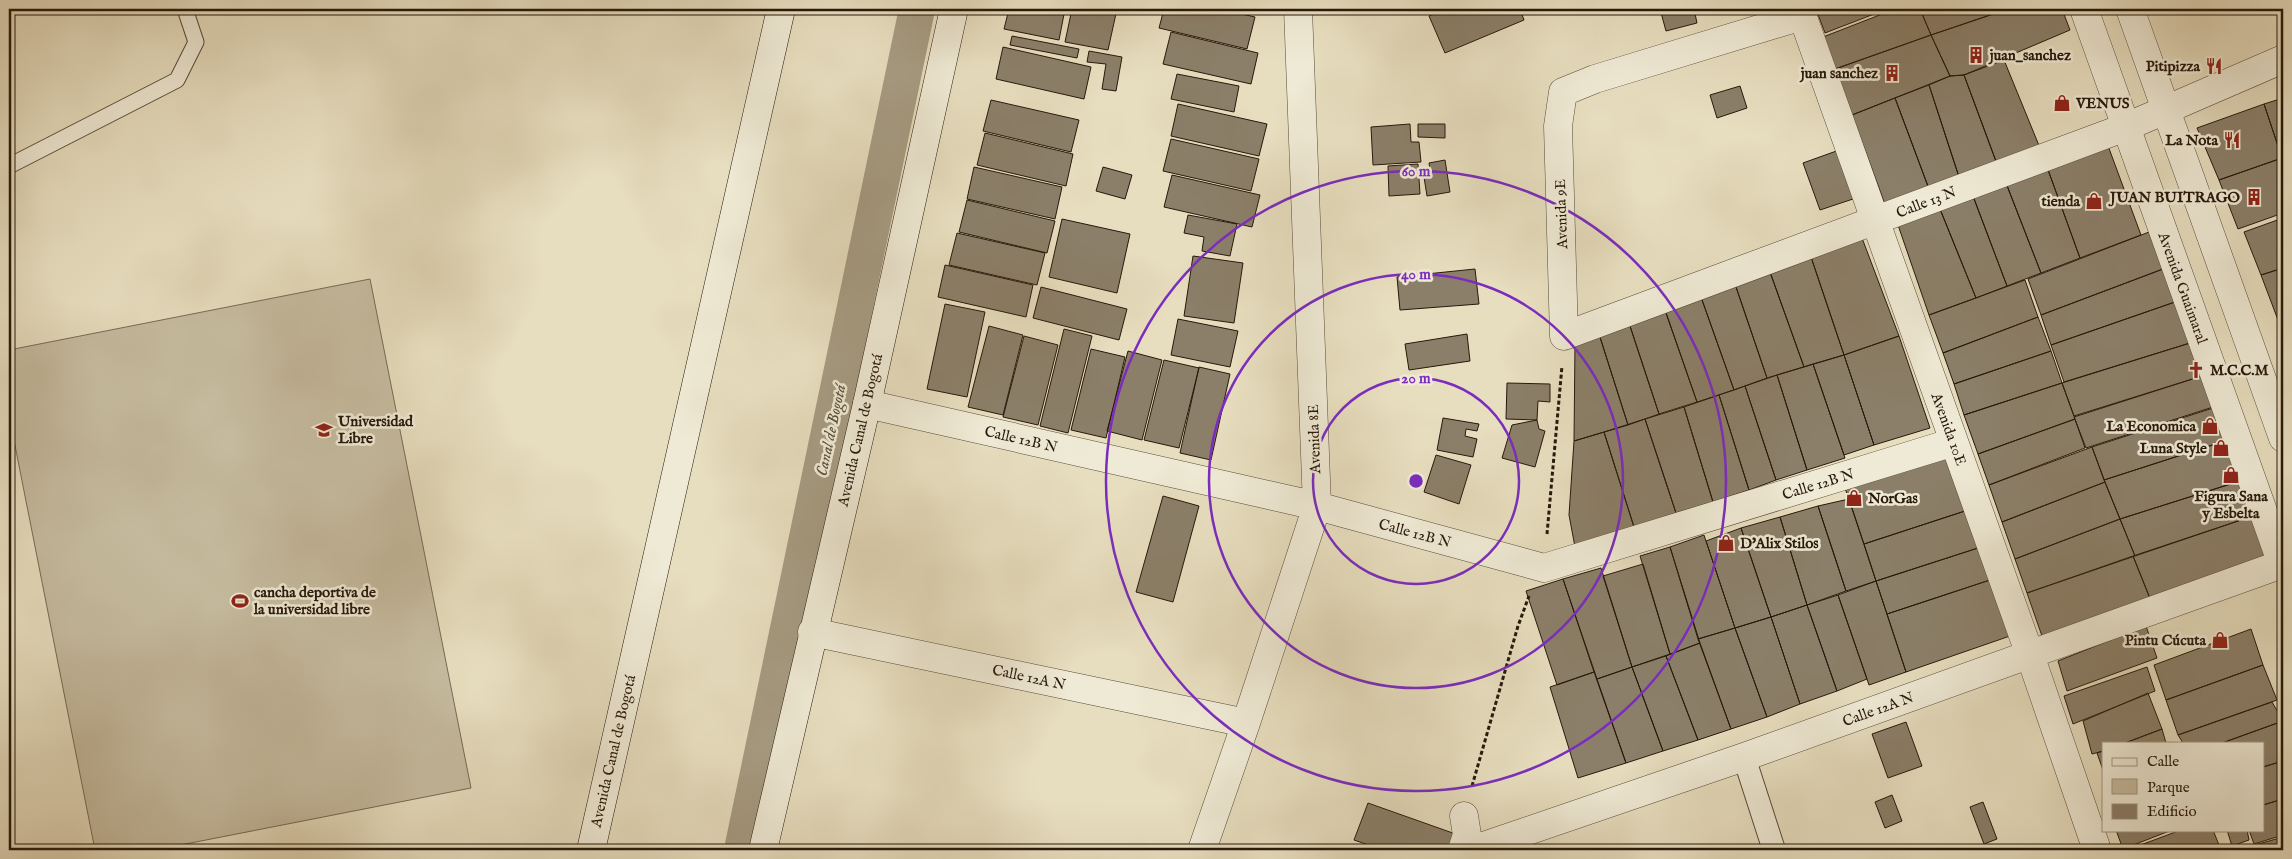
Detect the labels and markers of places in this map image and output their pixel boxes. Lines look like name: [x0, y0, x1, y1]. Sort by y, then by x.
building icon: juan_sanchez: [1966, 45, 1986, 65]
place label: juan_sanchez: [1988, 46, 2071, 65]
restaurant icon: Pitipizza: [2204, 56, 2224, 76]
place label: Pitipizza: [2146, 57, 2201, 76]
building icon: juan sanchez: [1882, 63, 1902, 83]
place label: juan sanchez: [1799, 64, 1878, 83]
shop icon: VENUS: [2052, 93, 2072, 113]
place label: VENUS: [2075, 94, 2130, 113]
restaurant icon: La Nota: [2222, 130, 2242, 150]
place label: La Nota: [2165, 131, 2219, 150]
building icon: JUAN BUITRAGO: [2244, 187, 2264, 207]
place label: JUAN BUITRAGO: [2108, 188, 2241, 207]
shop icon: tienda: [2084, 191, 2104, 211]
place label: tienda: [2041, 192, 2081, 211]
church icon: M.C.C.M: [2186, 360, 2206, 380]
place label: M.C.C.M: [2210, 361, 2269, 380]
place label: Universidad Libre: [337, 412, 414, 448]
shop icon: La Economica: [2200, 416, 2220, 436]
place label: La Economica: [2106, 417, 2197, 436]
school or university icon: Universidad Libre: [314, 420, 334, 440]
shop icon: Luna Style: [2211, 438, 2231, 458]
place label: Luna Style: [2140, 439, 2207, 458]
shop icon: Figura Sana y Esbelta: [2221, 465, 2241, 485]
centre of rings: [1407, 472, 1425, 490]
place label: Figura Sana y Esbelta: [2194, 487, 2268, 523]
shop icon: NorGas: [1844, 488, 1864, 508]
place label: NorGas: [1867, 489, 1919, 508]
shop icon: D'Alix Stilos: [1716, 533, 1736, 553]
place label: D'Alix Stilos: [1740, 534, 1819, 553]
place label: cancha deportiva de la universidad libre: [253, 583, 376, 619]
sports icon: cancha deportiva de la universidad libre: [230, 591, 250, 611]
shop icon: Pintu Cúcuta: [2210, 630, 2230, 650]
place label: Pintu Cúcuta: [2125, 631, 2207, 650]

